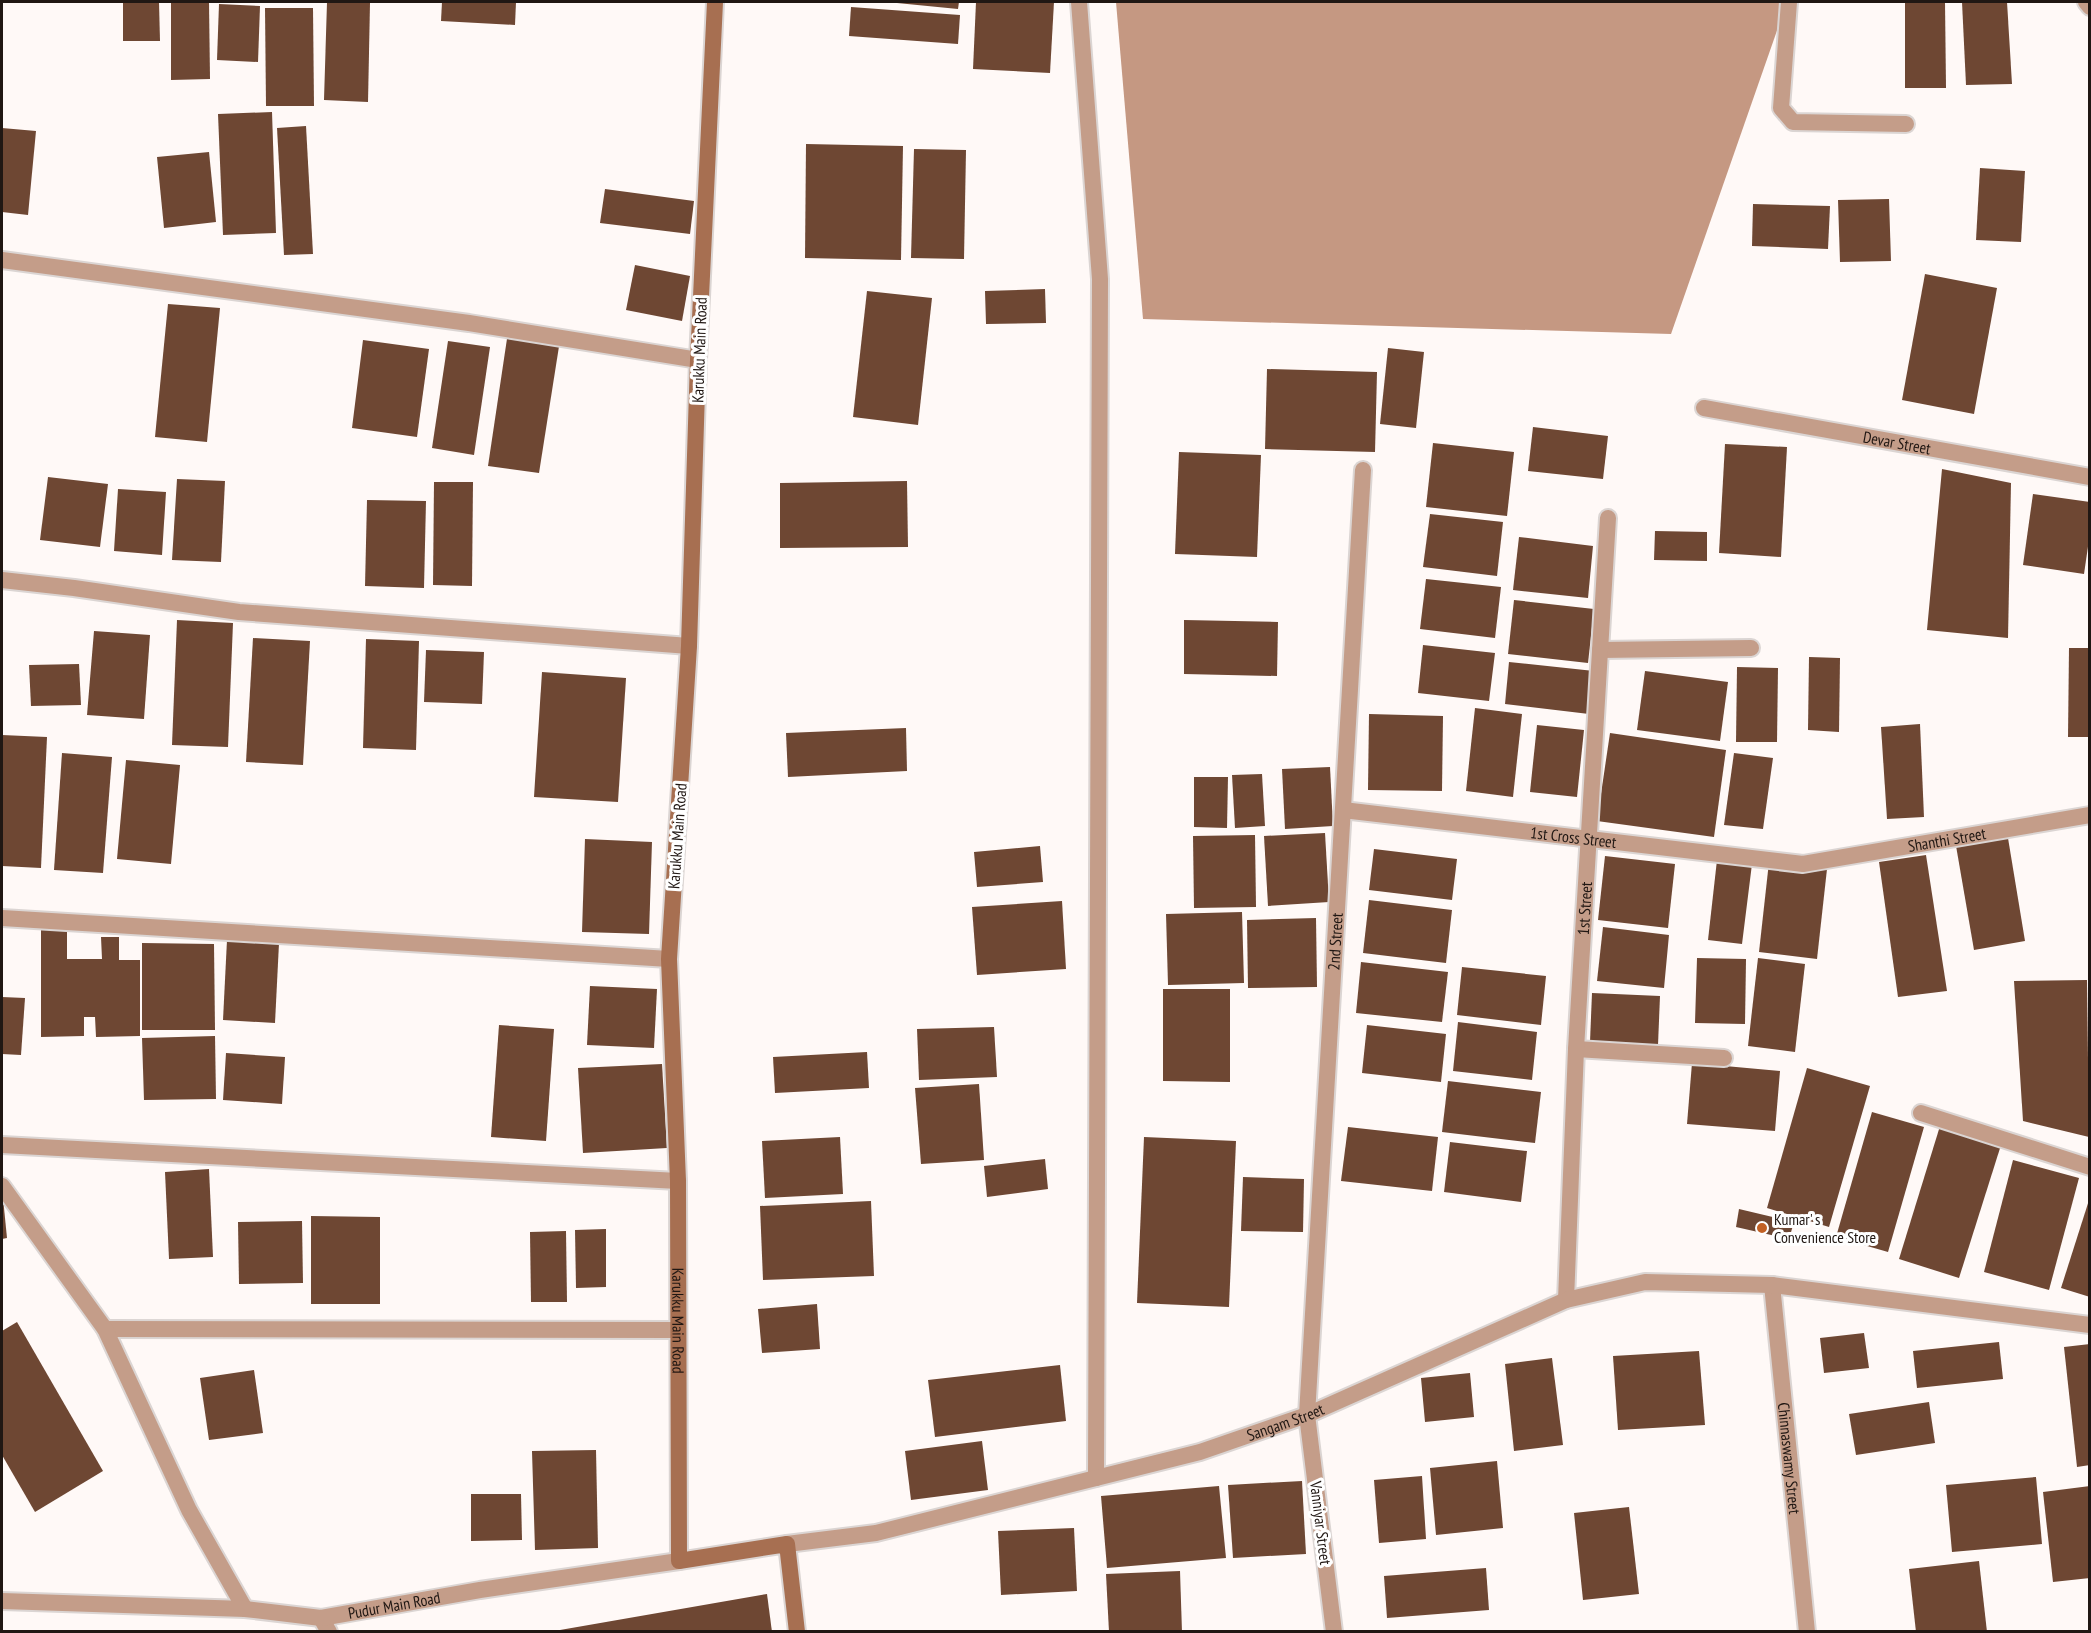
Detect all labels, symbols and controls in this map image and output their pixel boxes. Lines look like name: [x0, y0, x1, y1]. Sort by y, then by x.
street label: Karukku Main Road: [687, 297, 711, 403]
street label: Devar Street: [1862, 427, 1933, 458]
street label: Karukku Main Road: [663, 782, 691, 889]
street label: 1st Cross Street: [1529, 822, 1618, 852]
street label: Shanthi Street: [1906, 823, 1988, 856]
street label: 1st Street: [1573, 881, 1596, 936]
street label: 2nd Street: [1323, 912, 1347, 971]
place label: Kumar' s Convenience Store: [1774, 1209, 1876, 1247]
marker: Kumar' s Convenience Store: [1755, 1221, 1769, 1235]
street label: Karukku Main Road: [668, 1268, 689, 1374]
street label: Sangam Street: [1244, 1399, 1328, 1445]
street label: Chinnaswamy Street: [1774, 1401, 1805, 1516]
street label: Vanniyar Street: [1306, 1479, 1336, 1566]
street label: Pudur Main Road: [347, 1587, 442, 1623]

